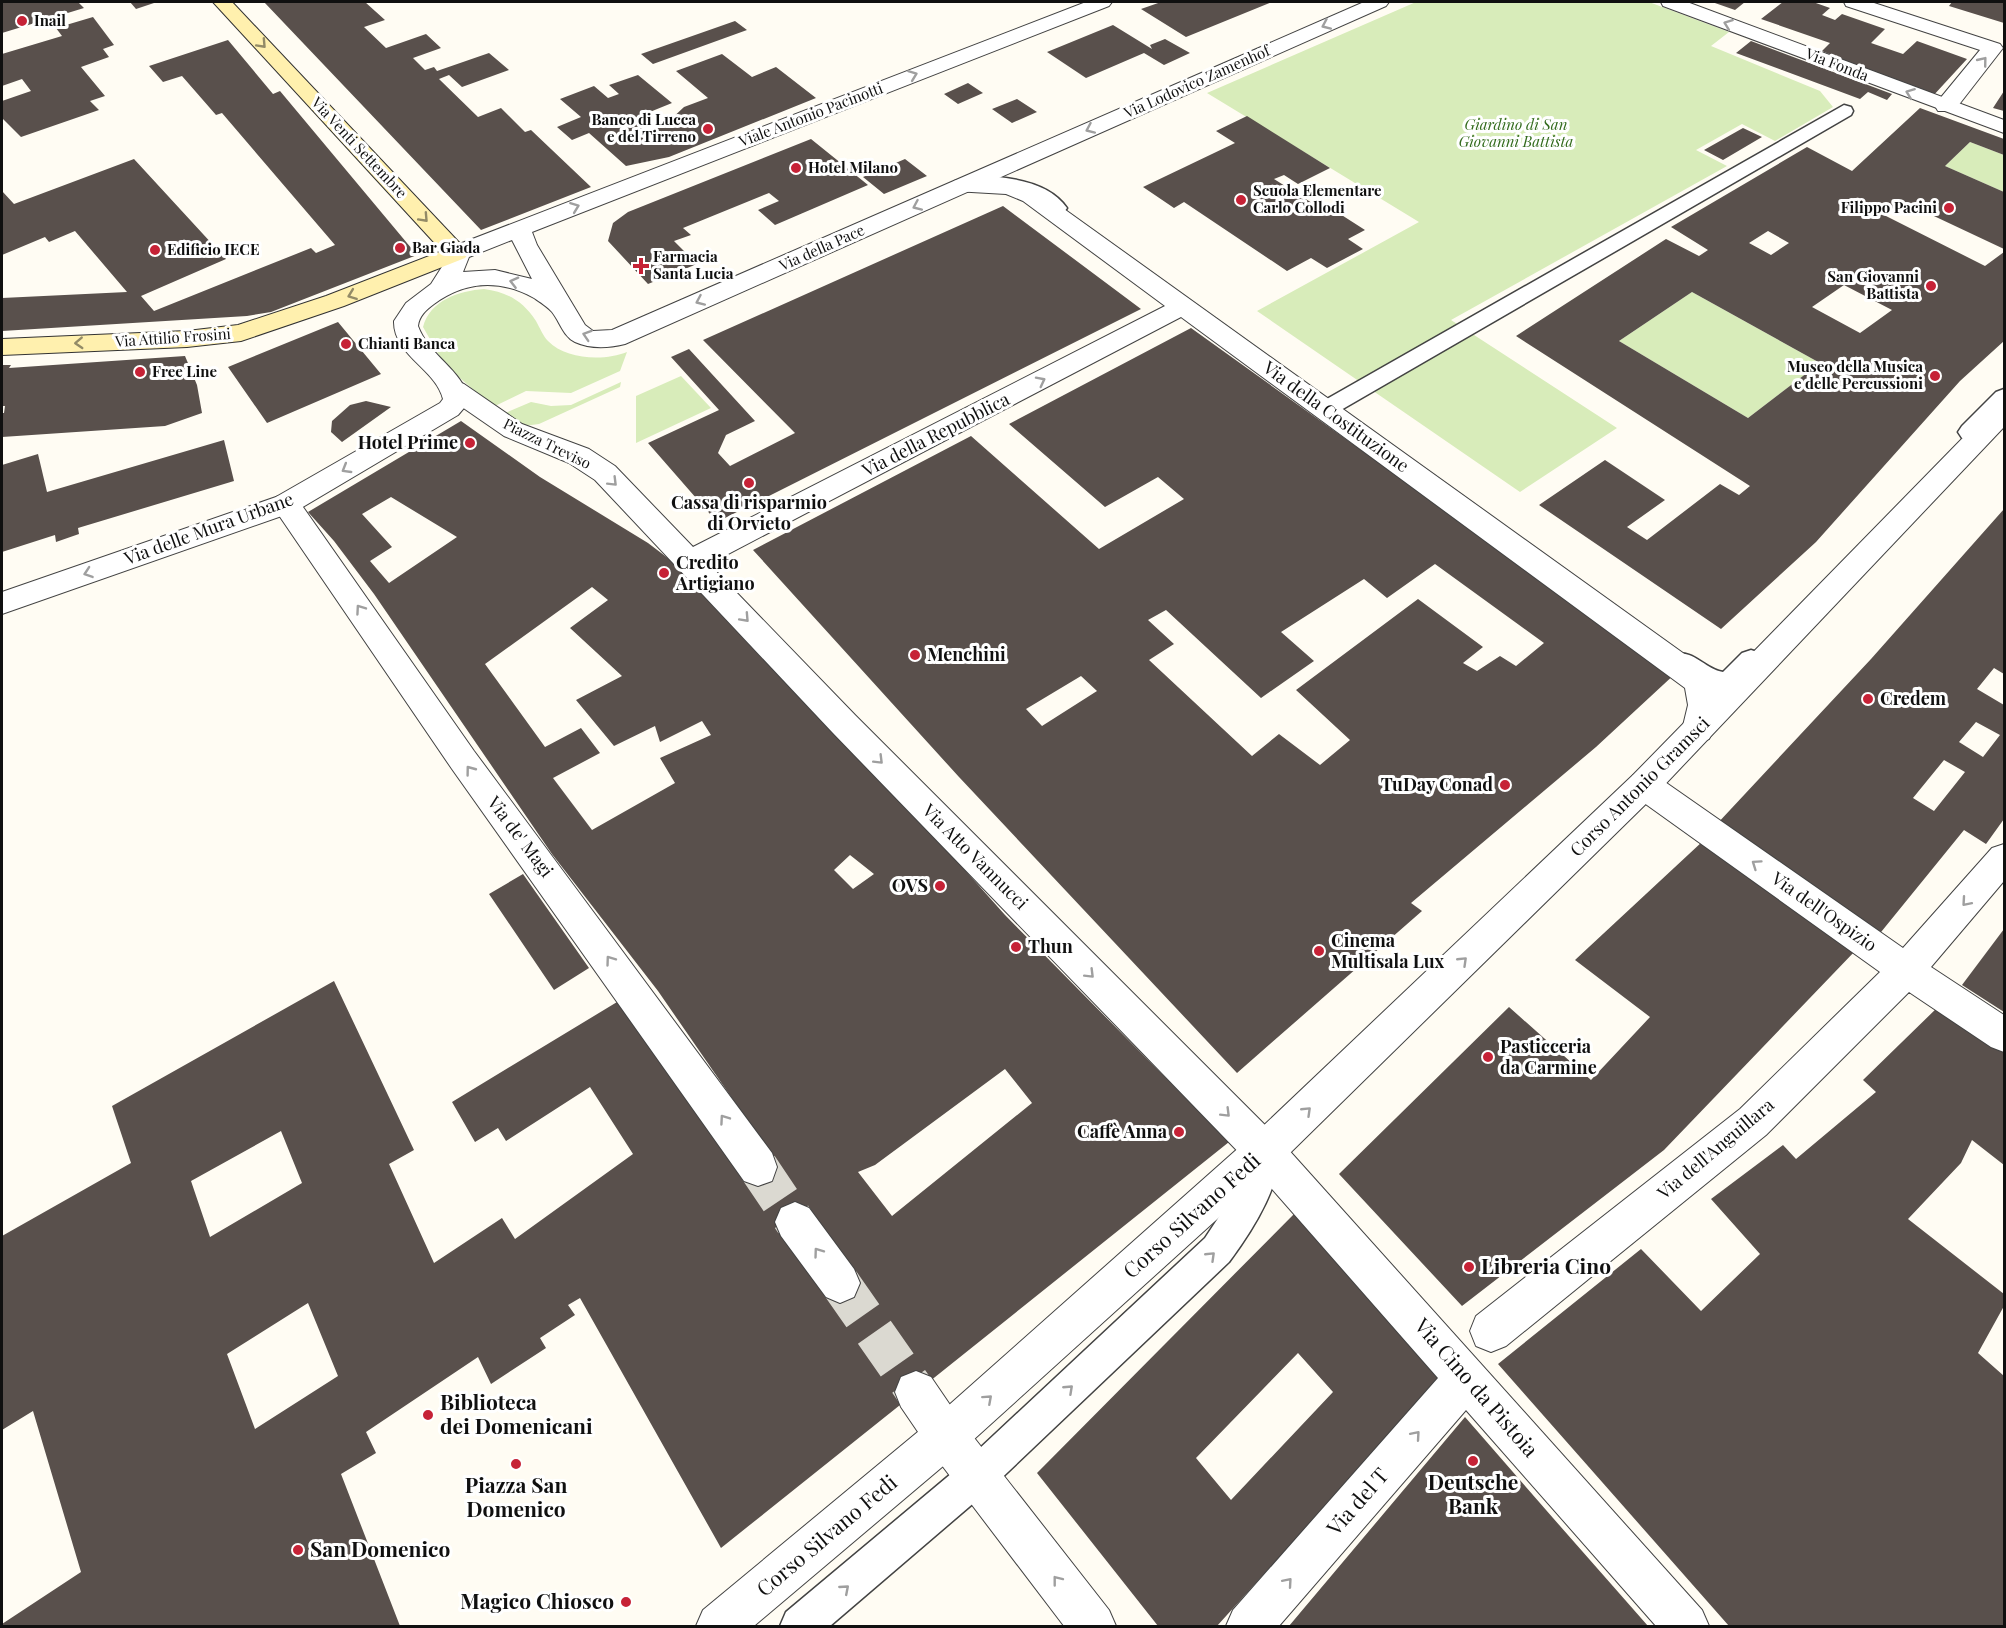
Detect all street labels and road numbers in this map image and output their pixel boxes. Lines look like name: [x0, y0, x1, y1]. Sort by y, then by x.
street label: Via Lodovico Zamenhof: [1120, 39, 1274, 123]
street label: Via Fonda: [1802, 43, 1872, 85]
street label: Viale Antonio Pacinotti: [735, 77, 886, 151]
street label: Via Venti Settembre: [307, 92, 412, 202]
street label: Via della Pace: [775, 219, 867, 275]
street label: Via Attilio Frosini: [113, 323, 232, 351]
street label: Via della Costituzione: [1258, 355, 1414, 477]
street label: Via della Repubblica: [857, 387, 1013, 482]
street label: Piazza Treviso: [500, 413, 595, 473]
street label: Via delle Mura Urbane: [120, 486, 297, 570]
street label: Corso Antonio Gramsci: [1564, 711, 1714, 861]
street label: Via de' Magi: [482, 790, 559, 882]
street label: Via Atto Vannucci: [917, 798, 1034, 914]
street label: Via dell'Ospizio: [1766, 865, 1882, 956]
street label: Via dell'Anguillara: [1651, 1092, 1779, 1205]
street label: Corso Silvano Fedi: [1116, 1145, 1265, 1284]
street label: Via Cino da Pistoia: [1409, 1311, 1546, 1462]
street label: Via del T: [1319, 1461, 1394, 1541]
street label: Corso Silvano Fedi: [750, 1467, 902, 1602]

